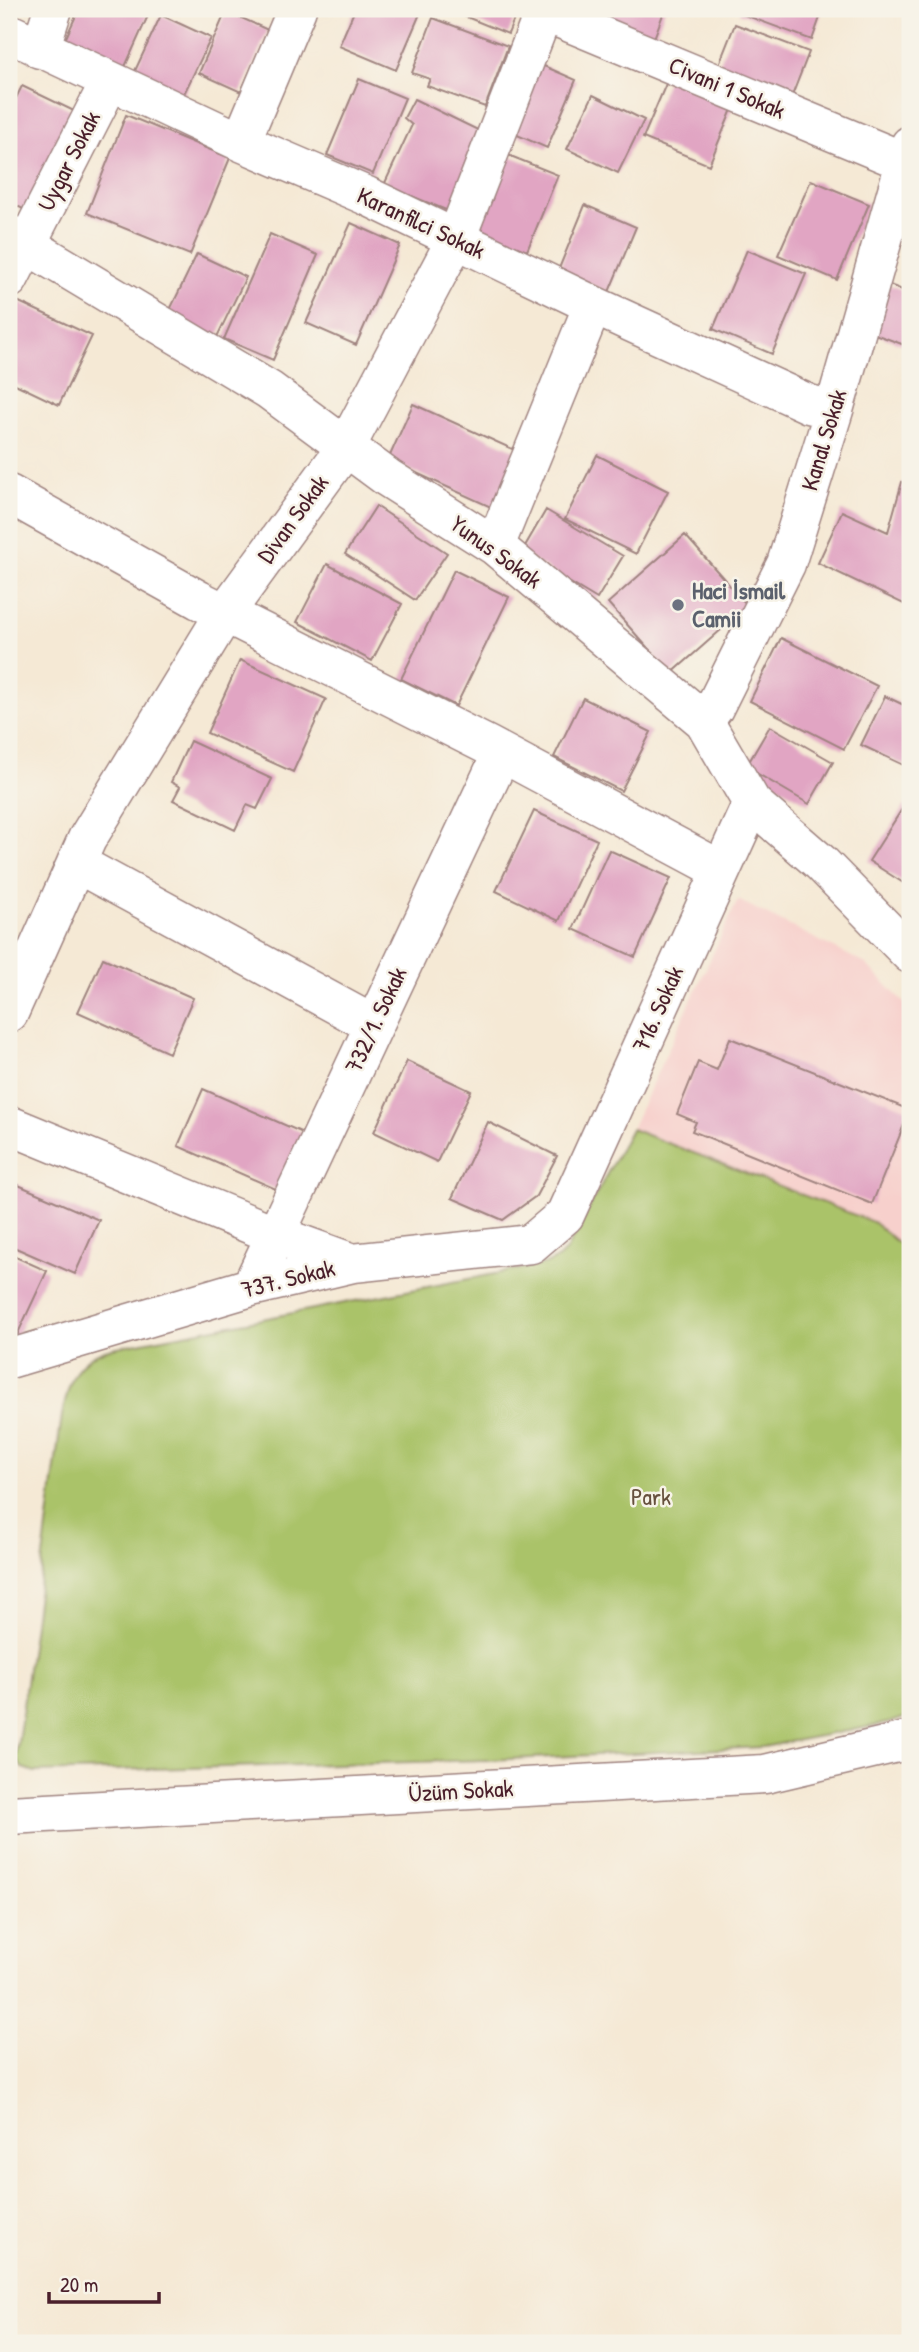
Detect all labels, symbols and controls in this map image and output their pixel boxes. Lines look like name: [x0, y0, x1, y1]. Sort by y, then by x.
street label: Civani 1 Sokak: [664, 48, 791, 126]
street label: Uygar Sokak: [29, 105, 107, 216]
street label: Karanfilci Sokak: [352, 179, 491, 266]
street label: Kanal Sokak: [793, 385, 854, 494]
street label: Divan Sokak: [249, 468, 335, 569]
street label: Yunus Sokak: [445, 507, 549, 595]
place label: Haci İsmail Camii: [692, 574, 786, 634]
marker: Haci İsmail Camii: [670, 597, 686, 613]
street label: 732/1. Sokak: [337, 961, 414, 1078]
street label: 716. Sokak: [624, 961, 690, 1057]
street label: 737. Sokak: [238, 1251, 338, 1305]
park label: Park: [631, 1480, 671, 1512]
street label: Üzüm Sokak: [408, 1771, 514, 1809]
scale bar: [49, 2261, 159, 2305]
text: 20 m: [60, 2270, 98, 2299]

